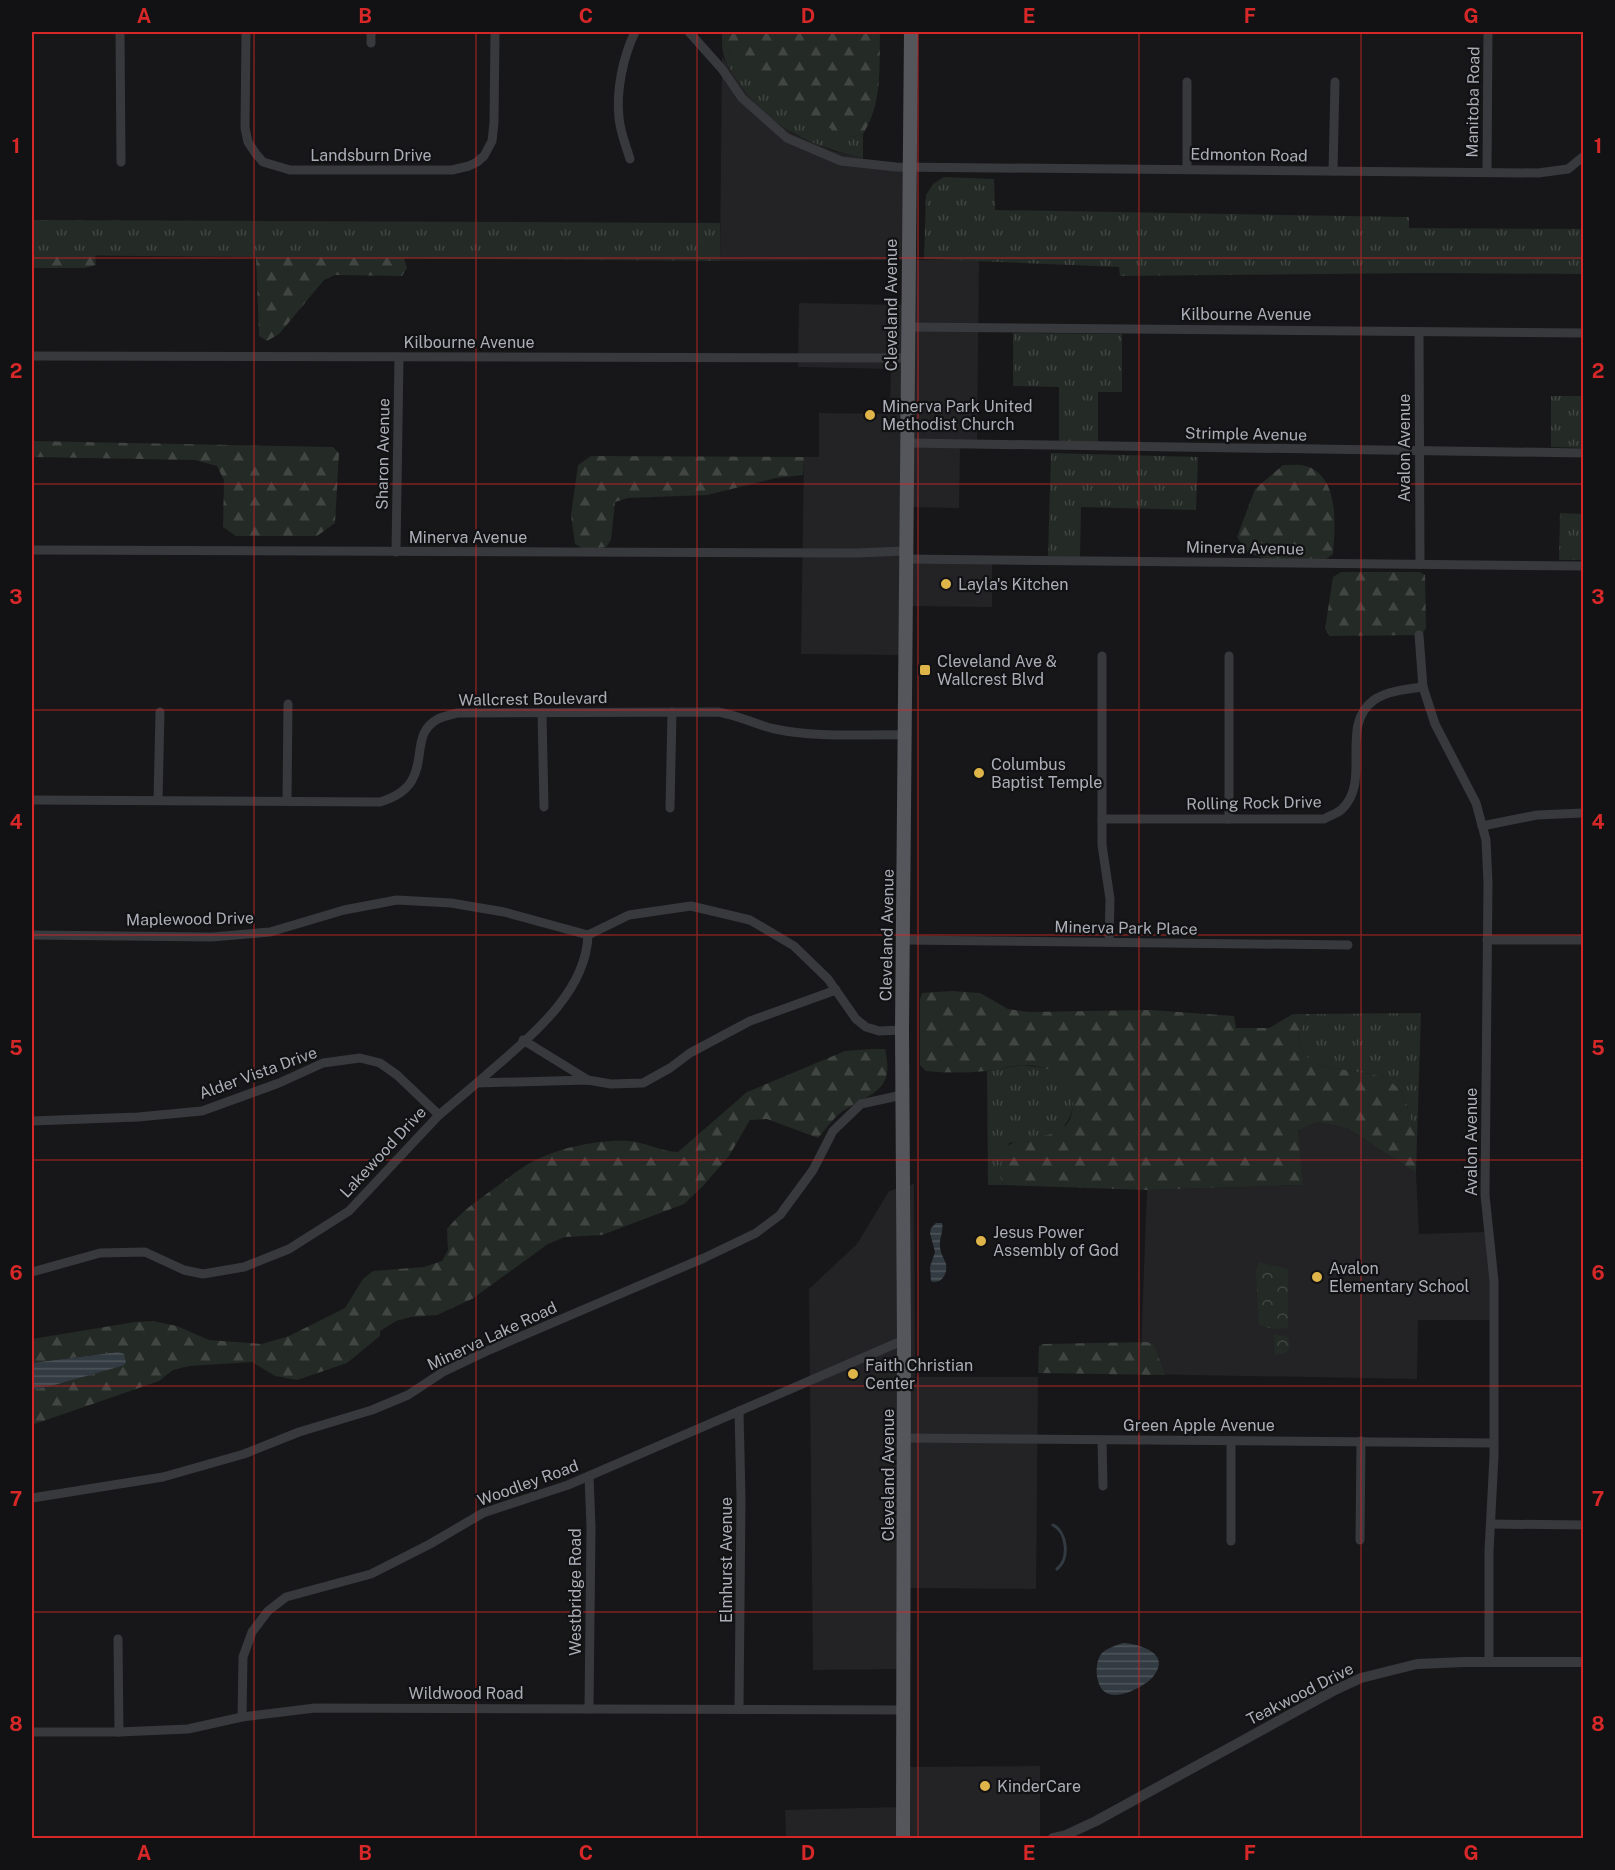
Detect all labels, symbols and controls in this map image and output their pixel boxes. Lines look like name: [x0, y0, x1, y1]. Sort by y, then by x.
text: A: [137, 4, 151, 28]
text: B: [358, 4, 372, 28]
text: C: [579, 4, 593, 28]
text: D: [801, 4, 815, 28]
text: E: [1023, 4, 1035, 28]
text: F: [1244, 4, 1256, 28]
text: G: [1463, 4, 1479, 28]
street label: Manitoba Road: [1463, 46, 1483, 158]
text: 1: [12, 134, 20, 158]
text: 1: [1594, 134, 1602, 158]
street label: Edmonton Road: [1190, 144, 1308, 166]
street label: Landsburn Drive: [310, 146, 432, 165]
street label: Cleveland Avenue: [882, 239, 901, 371]
street label: Kilbourne Avenue: [1181, 305, 1312, 324]
street label: Kilbourne Avenue: [404, 333, 535, 352]
text: 2: [10, 359, 22, 383]
text: 2: [1592, 359, 1604, 383]
street label: Avalon Avenue: [1395, 394, 1414, 502]
place label: Minerva Park United Methodist Church: [882, 397, 1033, 434]
street label: Sharon Avenue: [373, 398, 393, 510]
marker: Minerva Park United Methodist Church: [863, 408, 877, 422]
street label: Strimple Avenue: [1185, 423, 1307, 445]
street label: Minerva Avenue: [409, 528, 527, 547]
street label: Minerva Avenue: [1186, 537, 1304, 559]
place label: Layla's Kitchen: [958, 575, 1069, 594]
marker: Layla's Kitchen: [939, 577, 953, 591]
text: 3: [9, 585, 23, 609]
text: 3: [1591, 585, 1605, 609]
place label: Cleveland Ave & Wallcrest Blvd: [937, 652, 1057, 689]
marker: Cleveland Ave & Wallcrest Blvd: [918, 663, 932, 677]
street label: Wallcrest Boulevard: [458, 688, 608, 710]
place label: Columbus Baptist Temple: [991, 755, 1102, 792]
marker: Columbus Baptist Temple: [972, 766, 986, 780]
street label: Rolling Rock Drive: [1186, 792, 1322, 814]
text: 4: [9, 810, 23, 834]
text: 4: [1591, 810, 1605, 834]
street label: Cleveland Avenue: [876, 869, 898, 1001]
street label: Maplewood Drive: [126, 908, 254, 930]
street label: Minerva Park Place: [1054, 917, 1198, 939]
text: 5: [9, 1036, 23, 1060]
text: 5: [1591, 1036, 1605, 1060]
street label: Alder Vista Drive: [196, 1043, 320, 1103]
street label: Avalon Avenue: [1462, 1088, 1481, 1196]
street label: Lakewood Drive: [336, 1103, 430, 1201]
place label: Jesus Power Assembly of God: [993, 1223, 1119, 1260]
marker: Jesus Power Assembly of God: [974, 1234, 988, 1248]
place label: Avalon Elementary School: [1329, 1259, 1470, 1296]
text: 6: [9, 1261, 23, 1285]
text: 6: [1591, 1261, 1605, 1285]
marker: Avalon Elementary School: [1310, 1270, 1324, 1284]
street label: Minerva Lake Road: [424, 1298, 560, 1374]
place label: Faith Christian Center: [865, 1356, 973, 1393]
marker: Faith Christian Center: [846, 1367, 860, 1381]
street label: Cleveland Avenue: [879, 1409, 898, 1541]
street label: Green Apple Avenue: [1123, 1416, 1275, 1435]
street label: Woodley Road: [475, 1456, 581, 1510]
text: 7: [10, 1487, 22, 1511]
text: 7: [1592, 1487, 1604, 1511]
street label: Elmhurst Avenue: [717, 1497, 736, 1623]
street label: Westbridge Road: [566, 1528, 585, 1656]
street label: Teakwood Drive: [1243, 1659, 1357, 1729]
street label: Wildwood Road: [408, 1684, 524, 1703]
text: 8: [9, 1712, 23, 1736]
text: 8: [1591, 1712, 1605, 1736]
place label: KinderCare: [997, 1777, 1081, 1796]
marker: KinderCare: [978, 1779, 992, 1793]
text: A: [137, 1841, 151, 1865]
text: B: [358, 1841, 372, 1865]
text: C: [579, 1841, 593, 1865]
text: D: [801, 1841, 815, 1865]
text: E: [1023, 1841, 1035, 1865]
text: F: [1244, 1841, 1256, 1865]
text: G: [1463, 1841, 1479, 1865]

